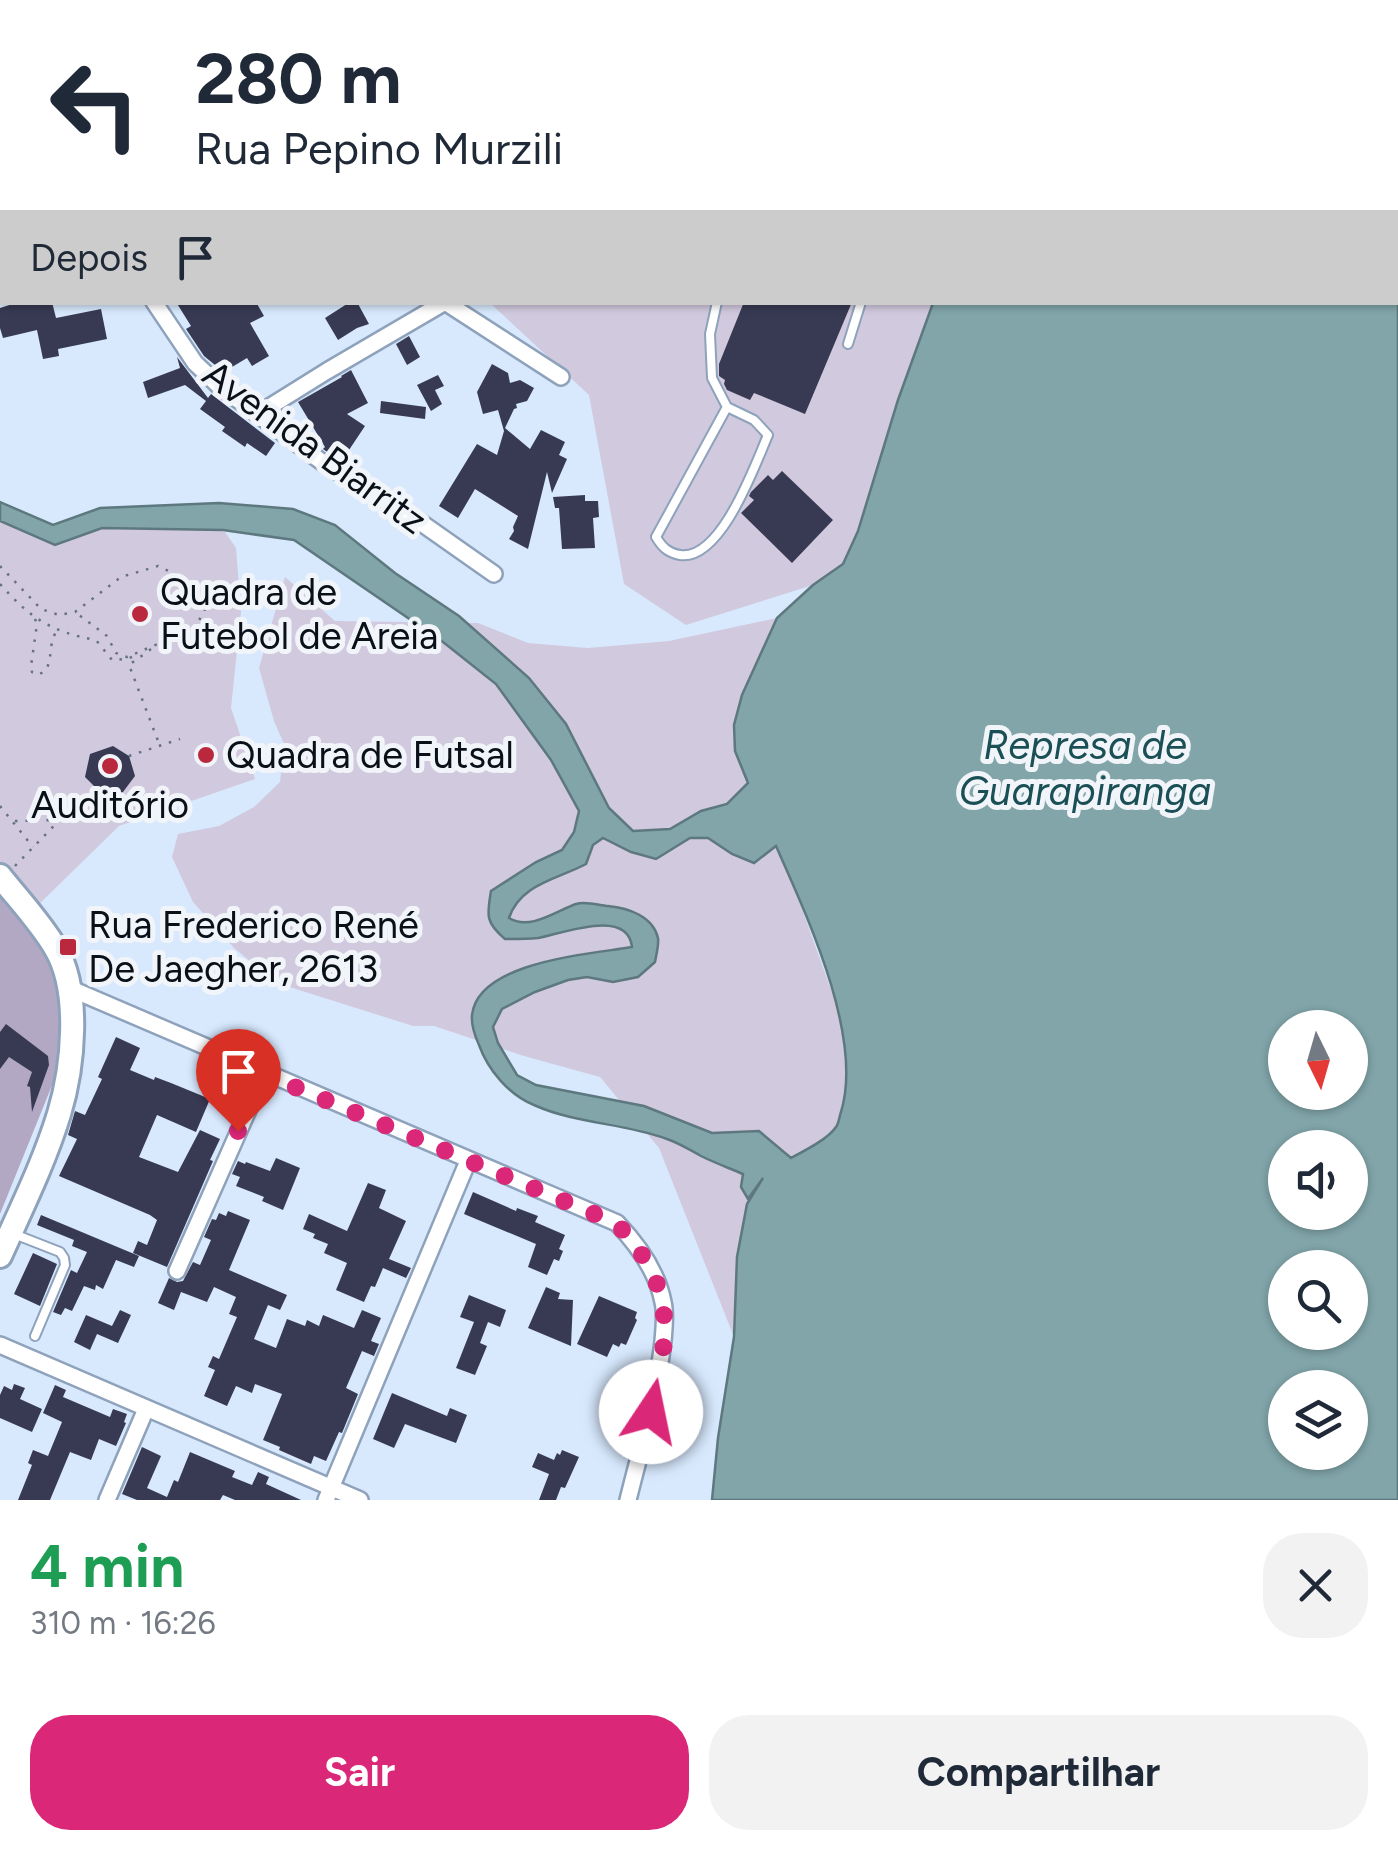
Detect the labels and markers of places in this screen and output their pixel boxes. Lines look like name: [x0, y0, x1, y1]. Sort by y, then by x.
place label: Quadra de Futebol de Areia: [160, 569, 438, 659]
marker: Quadra de Futebol de Areia: [129, 603, 151, 625]
place label: Quadra de Futsal: [226, 732, 514, 778]
marker: Quadra de Futsal: [195, 744, 217, 766]
marker: Auditório: [99, 755, 121, 777]
place label: Auditório: [31, 782, 189, 828]
place label: Rua Frederico René De Jaegher, 2613: [88, 902, 419, 992]
marker: Rua Frederico René De Jaegher, 2613: [57, 936, 79, 958]
pin: [196, 1029, 281, 1132]

